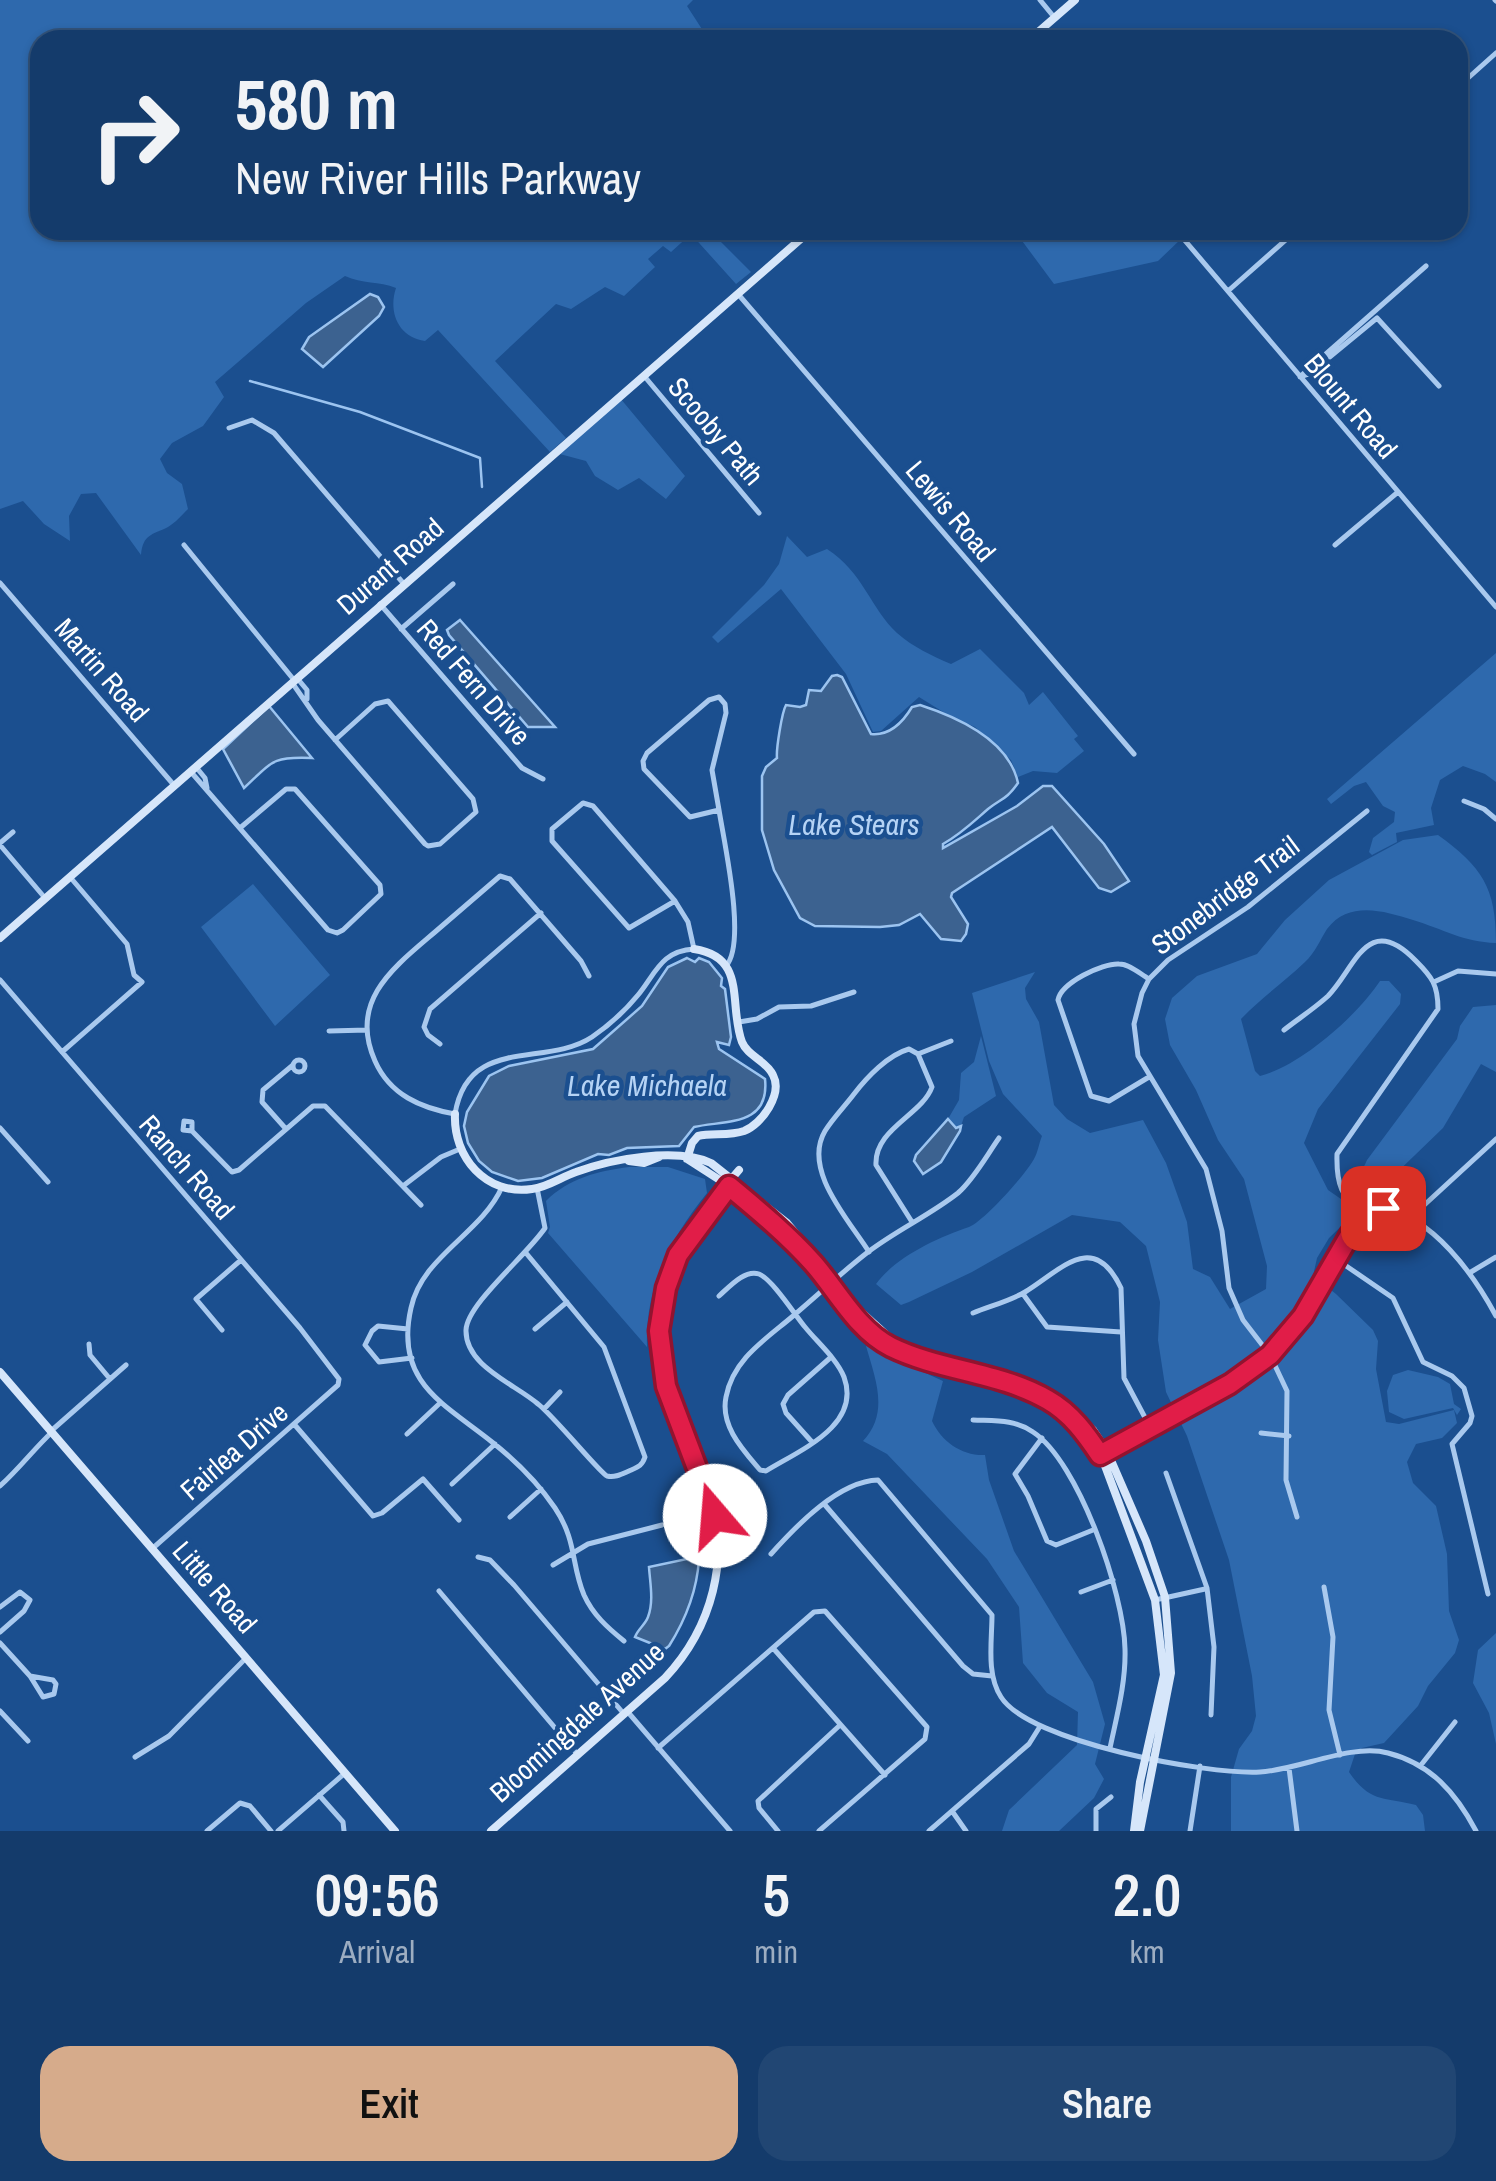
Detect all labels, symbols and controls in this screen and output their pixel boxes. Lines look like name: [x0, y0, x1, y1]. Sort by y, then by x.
text: 580 m: [235, 57, 398, 151]
icon: right: [70, 70, 200, 200]
text: New River Hills Parkway: [235, 147, 641, 208]
street label: Blount Road: [1296, 345, 1406, 467]
street label: Scooby Path: [660, 369, 772, 493]
street label: Lewis Road: [897, 452, 1005, 570]
street label: Durant Road: [328, 509, 452, 623]
street label: Martin Road: [46, 610, 158, 730]
street label: Red Fern Drive: [409, 611, 539, 753]
water label: Lake Stears: [788, 804, 920, 844]
street label: Stonebridge Trail: [1143, 827, 1307, 963]
water label: Lake Michaela: [567, 1065, 727, 1105]
street label: Ranch Road: [131, 1106, 243, 1228]
pin: [1341, 1166, 1426, 1251]
icon: arrive: [1356, 1181, 1411, 1236]
street label: Fairlea Drive: [172, 1393, 296, 1509]
position arrow: [663, 1464, 767, 1568]
street label: Little Road: [164, 1533, 266, 1641]
street label: Bloomingdale Avenue: [481, 1633, 673, 1811]
text: 09:56: [315, 1854, 440, 1935]
text: 5: [763, 1854, 790, 1935]
text: 2.0: [1113, 1854, 1181, 1935]
text: Arrival: [339, 1930, 415, 1973]
text: min: [754, 1930, 798, 1973]
text: km: [1130, 1930, 1165, 1973]
button: Exit: [40, 2046, 738, 2161]
button: Share: [758, 2046, 1456, 2161]

